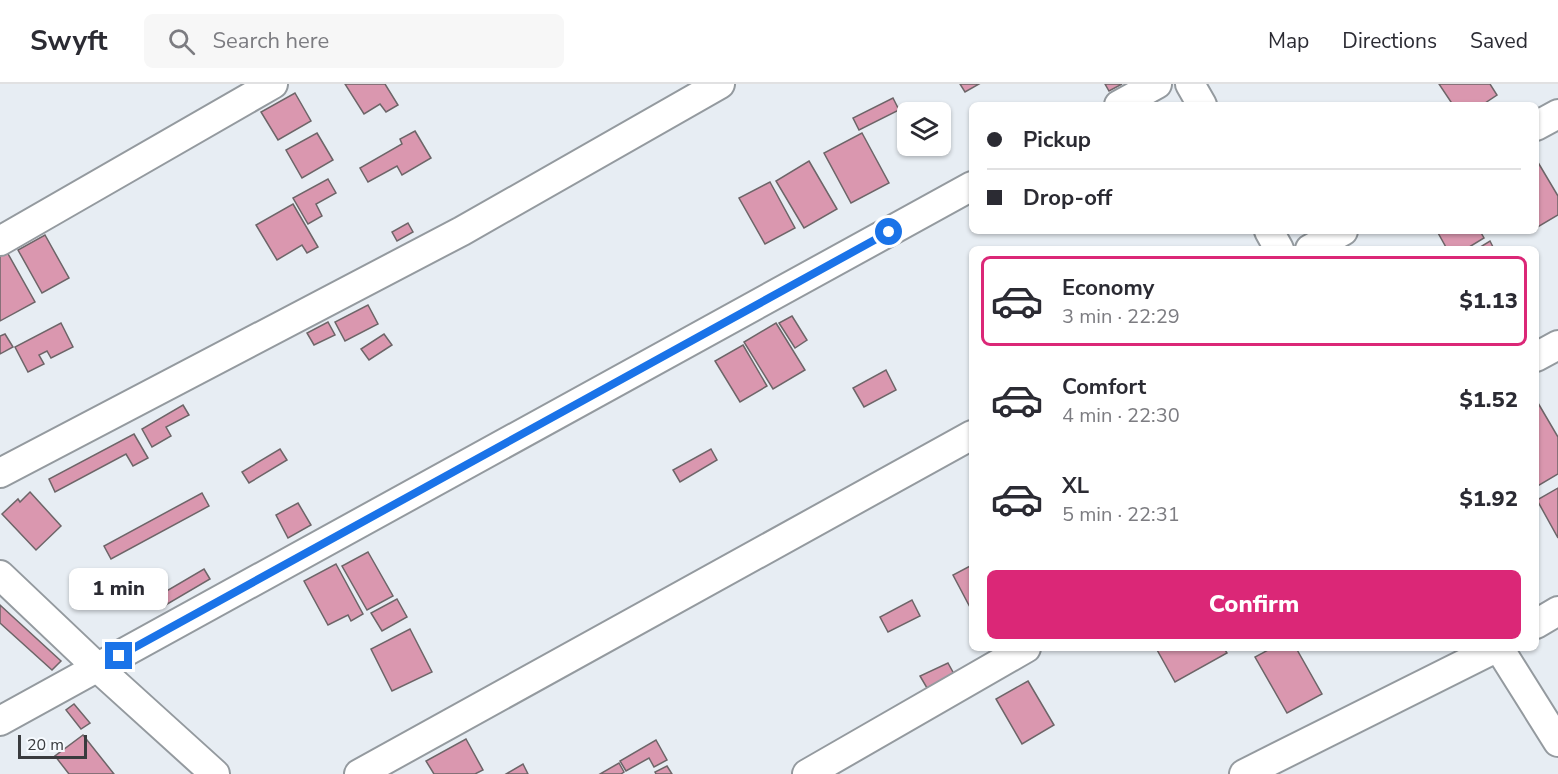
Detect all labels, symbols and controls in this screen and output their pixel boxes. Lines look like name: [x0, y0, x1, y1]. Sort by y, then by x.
search box: [144, 14, 564, 68]
text: Swyft: [30, 22, 108, 60]
icon: search: [165, 25, 198, 58]
text: Search here: [213, 26, 329, 56]
text: Map: [1268, 27, 1309, 55]
text: Directions: [1342, 27, 1437, 55]
text: Saved: [1470, 27, 1528, 55]
map controls: [897, 102, 951, 156]
button: layers: [897, 102, 951, 156]
text: Pickup: [1023, 125, 1091, 155]
text: Drop-off: [1023, 183, 1112, 213]
route start: [875, 218, 902, 245]
text: Economy: [1062, 273, 1154, 303]
icon: car: [990, 274, 1044, 328]
text: $1.13: [1459, 286, 1518, 316]
text: 3 min · 22:29: [1062, 303, 1180, 330]
text: Comfort: [1062, 372, 1146, 402]
icon: car: [990, 373, 1044, 427]
text: $1.52: [1459, 385, 1518, 415]
text: 4 min · 22:30: [1062, 402, 1180, 429]
text: XL: [1062, 471, 1089, 501]
icon: car: [990, 472, 1044, 526]
text: $1.92: [1459, 484, 1518, 514]
text: 5 min · 22:31: [1062, 501, 1180, 528]
callout: 1 min: [70, 569, 168, 611]
button: Confirm: [987, 570, 1521, 639]
text: 1 min: [92, 575, 145, 602]
route end: [105, 642, 132, 669]
scale bar: [18, 732, 87, 760]
text: 20 m: [27, 734, 64, 756]

